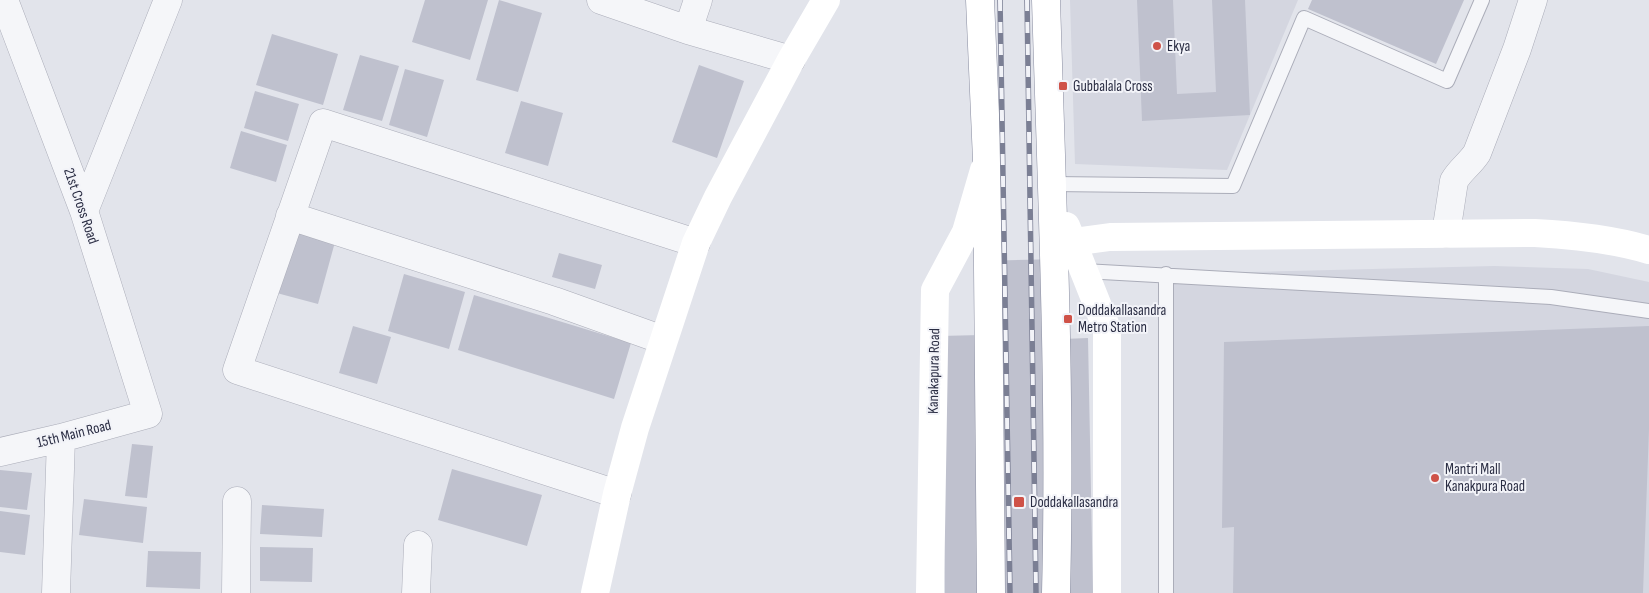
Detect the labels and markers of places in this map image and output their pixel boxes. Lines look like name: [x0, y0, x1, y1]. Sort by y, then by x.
place label: Ekya: [1167, 37, 1190, 56]
marker: Ekya: [1151, 40, 1163, 52]
place label: Gubbalala Cross: [1073, 77, 1153, 96]
marker: Gubbalala Cross: [1057, 80, 1069, 92]
place label: Doddakallasandra Metro Station: [1078, 301, 1167, 337]
marker: Doddakallasandra Metro Station: [1062, 313, 1074, 325]
place label: Mantri Mall Kanakpura Road: [1445, 460, 1525, 496]
marker: Mantri Mall Kanakpura Road: [1429, 472, 1441, 484]
place label: Doddakallasandra: [1030, 493, 1119, 512]
marker: Doddakallasandra: [1012, 495, 1026, 509]

